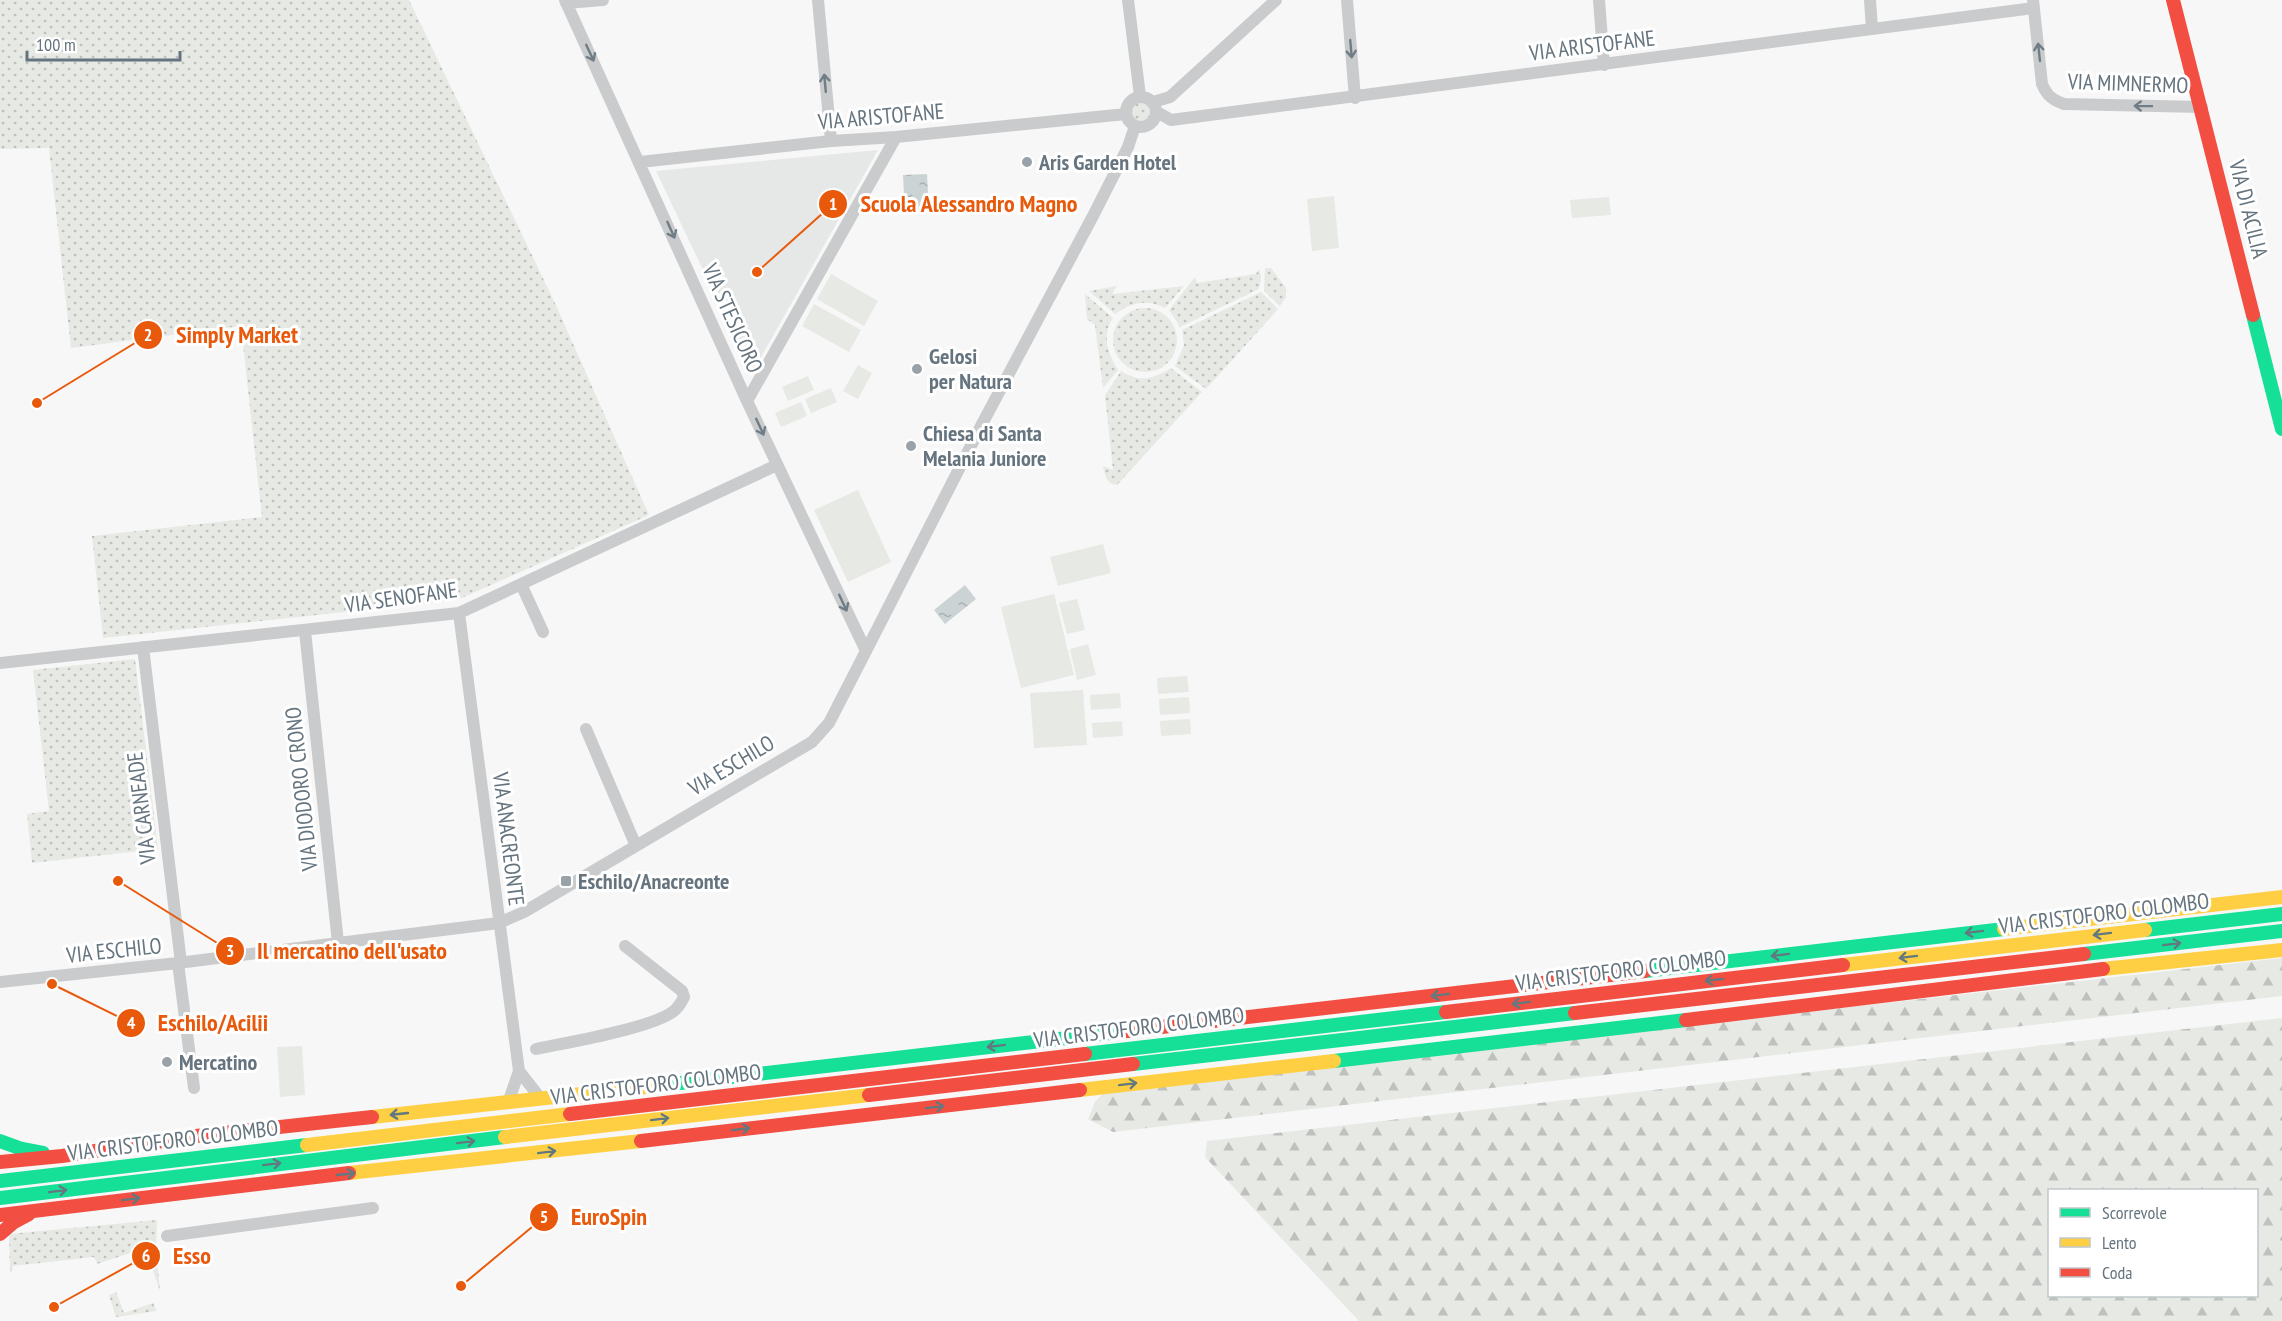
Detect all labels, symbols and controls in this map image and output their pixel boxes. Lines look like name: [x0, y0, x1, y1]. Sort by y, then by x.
street label: VIA ARISTOFANE: [1527, 23, 1656, 67]
scale bar: [27, 24, 180, 62]
text: 100 m: [36, 33, 76, 56]
one-way arrow: [1346, 38, 1357, 58]
one-way arrow: [2033, 42, 2044, 62]
one-way arrow: [584, 44, 596, 62]
street label: VIA MIMNERMO: [2066, 67, 2189, 99]
one-way arrow: [819, 73, 830, 93]
street label: VIA ARISTOFANE: [816, 97, 945, 136]
one-way arrow: [2134, 100, 2154, 112]
place label: Aris Garden Hotel: [1038, 148, 1177, 176]
marker: Aris Garden Hotel: [1020, 155, 1034, 169]
street label: VIA DI ACILIA: [2223, 156, 2275, 262]
callout: Scuola Alessandro Magno: [818, 183, 1089, 225]
text: Scuola Alessandro Magno: [860, 188, 1078, 219]
text: 1: [829, 192, 837, 215]
one-way arrow: [665, 221, 677, 239]
street label: VIA STESICORO: [696, 258, 770, 377]
callout: Simply Market: [133, 314, 310, 356]
text: Simply Market: [176, 319, 298, 350]
text: 2: [144, 323, 152, 346]
place label: Gelosi per Natura: [929, 342, 1012, 395]
marker: Gelosi per Natura: [910, 362, 924, 376]
one-way arrow: [754, 418, 766, 436]
place label: Chiesa di Santa Melania Juniore: [923, 419, 1047, 472]
marker: Chiesa di Santa Melania Juniore: [904, 439, 918, 453]
street label: VIA SENOFANE: [342, 575, 459, 619]
one-way arrow: [838, 594, 850, 612]
street label: VIA DIODORO CRONO: [278, 706, 324, 873]
street label: VIA ESCHILO: [682, 728, 779, 802]
street label: VIA CARNEADE: [120, 750, 162, 867]
street label: VIA ANACREONTE: [487, 770, 531, 907]
place label: Eschilo/Anacreonte: [578, 867, 730, 895]
marker: Eschilo/Anacreonte: [559, 874, 573, 888]
street label: VIA CRISTOFORO COLOMBO: [1996, 886, 2211, 940]
one-way arrow: [1964, 927, 1984, 938]
one-way arrow: [2092, 929, 2112, 940]
callout: Il mercatino dell'usato: [215, 930, 459, 972]
street label: VIA ESCHILO: [64, 931, 163, 969]
text: Il mercatino dell'usato: [257, 935, 447, 966]
one-way arrow: [2162, 938, 2182, 949]
text: 3: [226, 939, 234, 962]
street label: VIA CRISTOFORO COLOMBO: [1513, 943, 1728, 997]
one-way arrow: [1770, 950, 1790, 961]
one-way arrow: [1899, 952, 1918, 963]
one-way arrow: [1705, 975, 1725, 986]
one-way arrow: [1431, 989, 1451, 1000]
one-way arrow: [1511, 998, 1531, 1009]
street label: VIA CRISTOFORO COLOMBO: [1031, 1000, 1246, 1054]
callout: Eschilo/Acilii: [116, 1002, 280, 1044]
text: Eschilo/Acilii: [158, 1007, 268, 1038]
text: 4: [127, 1011, 136, 1034]
one-way arrow: [987, 1041, 1007, 1052]
place label: Mercatino: [179, 1048, 257, 1076]
marker: Mercatino: [160, 1055, 174, 1069]
street label: VIA CRISTOFORO COLOMBO: [548, 1057, 763, 1111]
one-way arrow: [1118, 1079, 1138, 1090]
one-way arrow: [924, 1101, 944, 1112]
one-way arrow: [389, 1108, 409, 1119]
street label: VIA CRISTOFORO COLOMBO: [65, 1113, 280, 1167]
one-way arrow: [649, 1113, 669, 1124]
one-way arrow: [731, 1124, 750, 1135]
one-way arrow: [456, 1136, 476, 1147]
one-way arrow: [537, 1146, 557, 1157]
one-way arrow: [262, 1158, 282, 1169]
one-way arrow: [335, 1168, 355, 1179]
one-way arrow: [48, 1185, 67, 1196]
legend: [2048, 1189, 2258, 1297]
one-way arrow: [121, 1194, 141, 1205]
callout: EuroSpin: [529, 1196, 659, 1238]
text: EuroSpin: [571, 1201, 647, 1232]
text: Scorrevole: [2102, 1201, 2167, 1224]
text: 5: [540, 1205, 548, 1228]
text: Lento: [2102, 1231, 2137, 1254]
callout: Esso: [131, 1235, 223, 1277]
text: Esso: [173, 1240, 211, 1271]
text: 6: [142, 1244, 150, 1267]
text: Coda: [2102, 1261, 2133, 1284]

